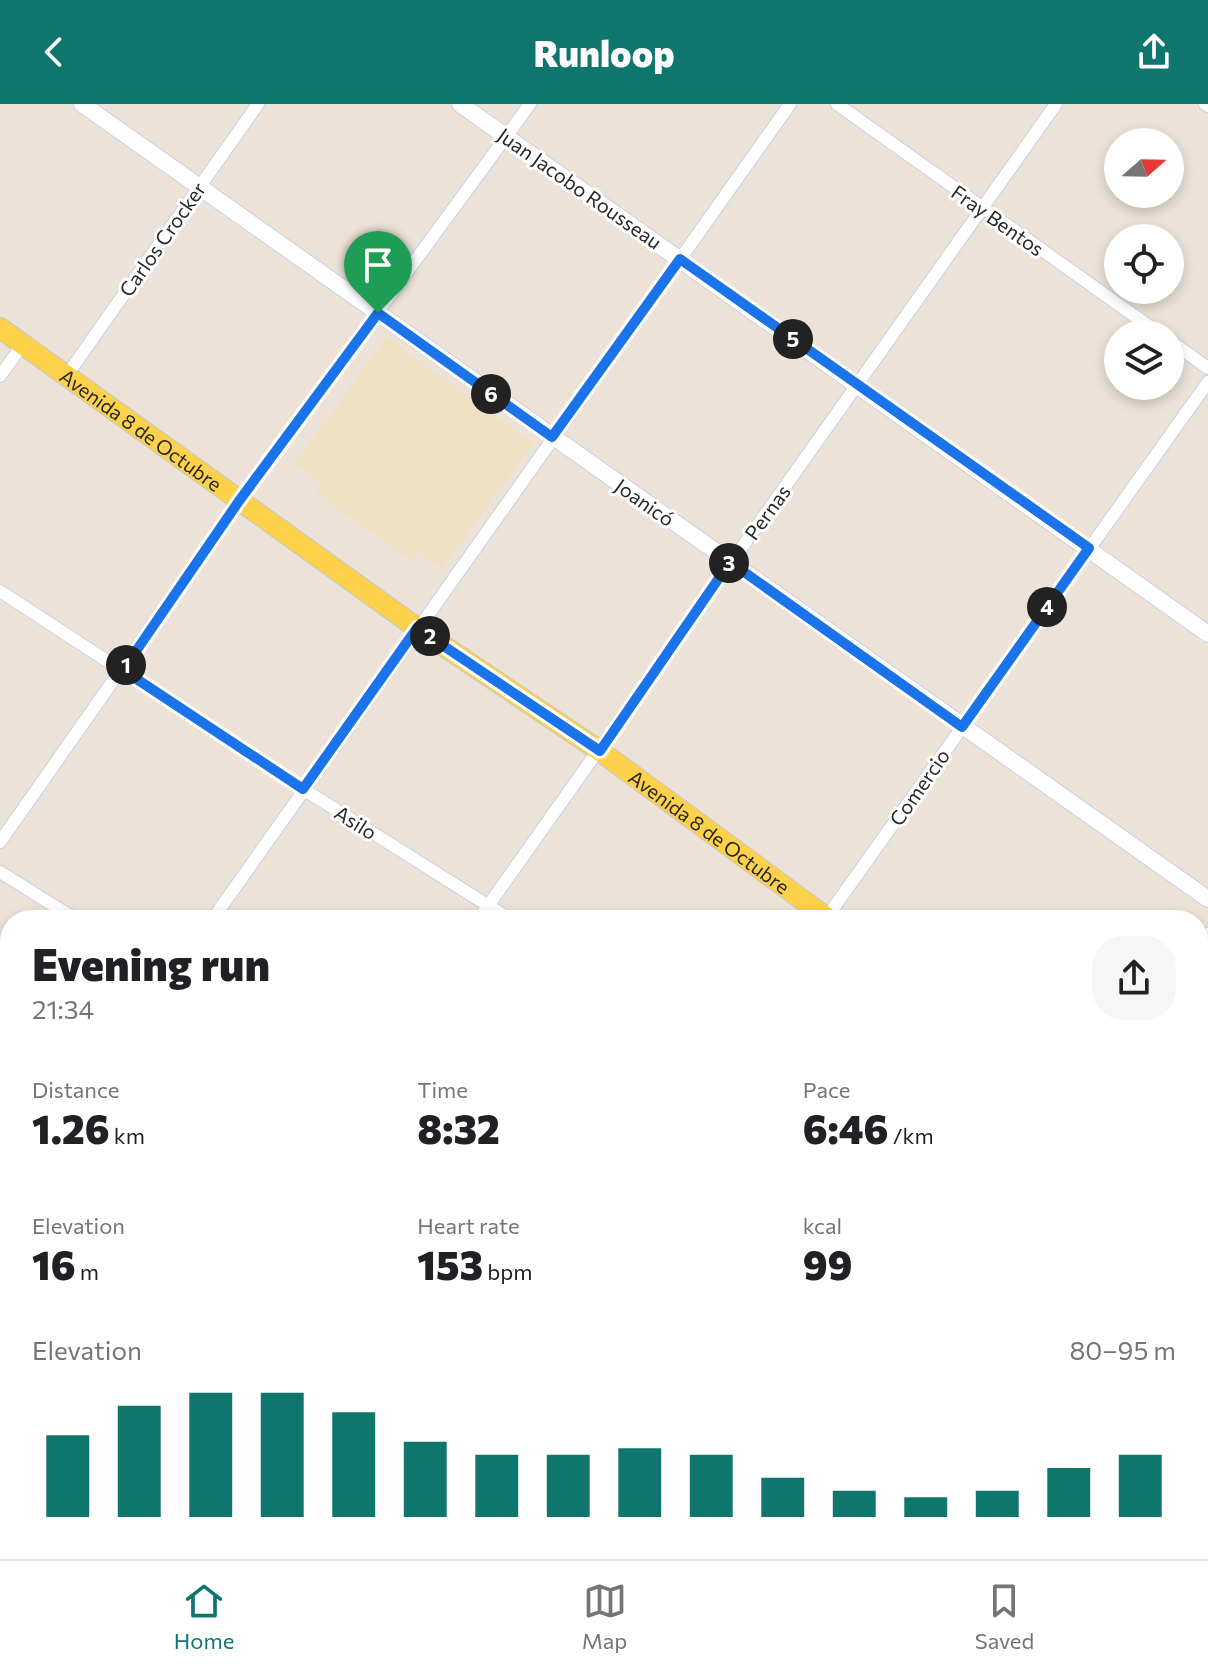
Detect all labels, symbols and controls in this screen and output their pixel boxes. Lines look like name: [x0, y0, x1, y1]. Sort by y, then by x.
icon: back: [32, 30, 76, 74]
text: Runloop: [534, 30, 675, 74]
icon: share: [1132, 30, 1176, 74]
street label: Juan Jacobo Rousseau: [493, 122, 667, 254]
north arrow: [1104, 128, 1184, 208]
map controls: [1104, 128, 1184, 400]
street label: Carlos Crocker: [114, 177, 210, 301]
street label: Fray Bentos: [947, 179, 1049, 261]
button: locate: [1104, 224, 1184, 304]
pin: [344, 231, 412, 313]
icon: arrive: [356, 243, 400, 287]
pin: 5: [773, 319, 813, 359]
button: layers: [1104, 320, 1184, 400]
text: 5: [787, 325, 799, 352]
street label: Avenida 8 de Octubre: [56, 363, 227, 496]
pin: 6: [471, 374, 511, 414]
text: 6: [484, 380, 498, 407]
street label: Joanicó: [611, 473, 679, 531]
street label: Pernas: [739, 480, 795, 544]
pin: 3: [709, 543, 749, 583]
text: 3: [723, 549, 735, 576]
pin: 4: [1027, 587, 1067, 627]
text: 4: [1040, 593, 1054, 620]
pin: 2: [410, 616, 450, 656]
text: 2: [424, 622, 436, 649]
pin: 1: [106, 645, 146, 685]
text: 1: [121, 651, 131, 678]
street label: Comercio: [884, 744, 954, 830]
street label: Avenida 8 de Octubre: [624, 764, 795, 898]
street label: Asilo: [331, 800, 381, 844]
text: Evening run: [32, 936, 270, 990]
button: share: [1092, 936, 1176, 1020]
text: 21:34: [32, 993, 94, 1024]
text: Distance: [32, 1076, 119, 1103]
text: Time: [417, 1076, 468, 1103]
text: Pace: [803, 1076, 850, 1103]
text: 1.26: [32, 1103, 110, 1152]
text: 8:32: [417, 1103, 500, 1152]
text: 6:46: [803, 1103, 889, 1152]
text: km: [110, 1122, 145, 1149]
text: /km: [889, 1122, 934, 1149]
text: Elevation: [32, 1212, 125, 1239]
text: Heart rate: [417, 1212, 520, 1239]
text: kcal: [803, 1212, 842, 1239]
text: 16: [32, 1239, 76, 1288]
text: 153: [417, 1239, 483, 1288]
text: 99: [803, 1239, 852, 1288]
text: m: [76, 1258, 99, 1285]
text: bpm: [483, 1258, 533, 1285]
text: Elevation: [32, 1334, 142, 1365]
text: 80–95 m: [1070, 1334, 1176, 1365]
tab: Home: [174, 1579, 234, 1654]
tab: Map: [582, 1579, 627, 1654]
tab: Saved: [975, 1579, 1034, 1654]

